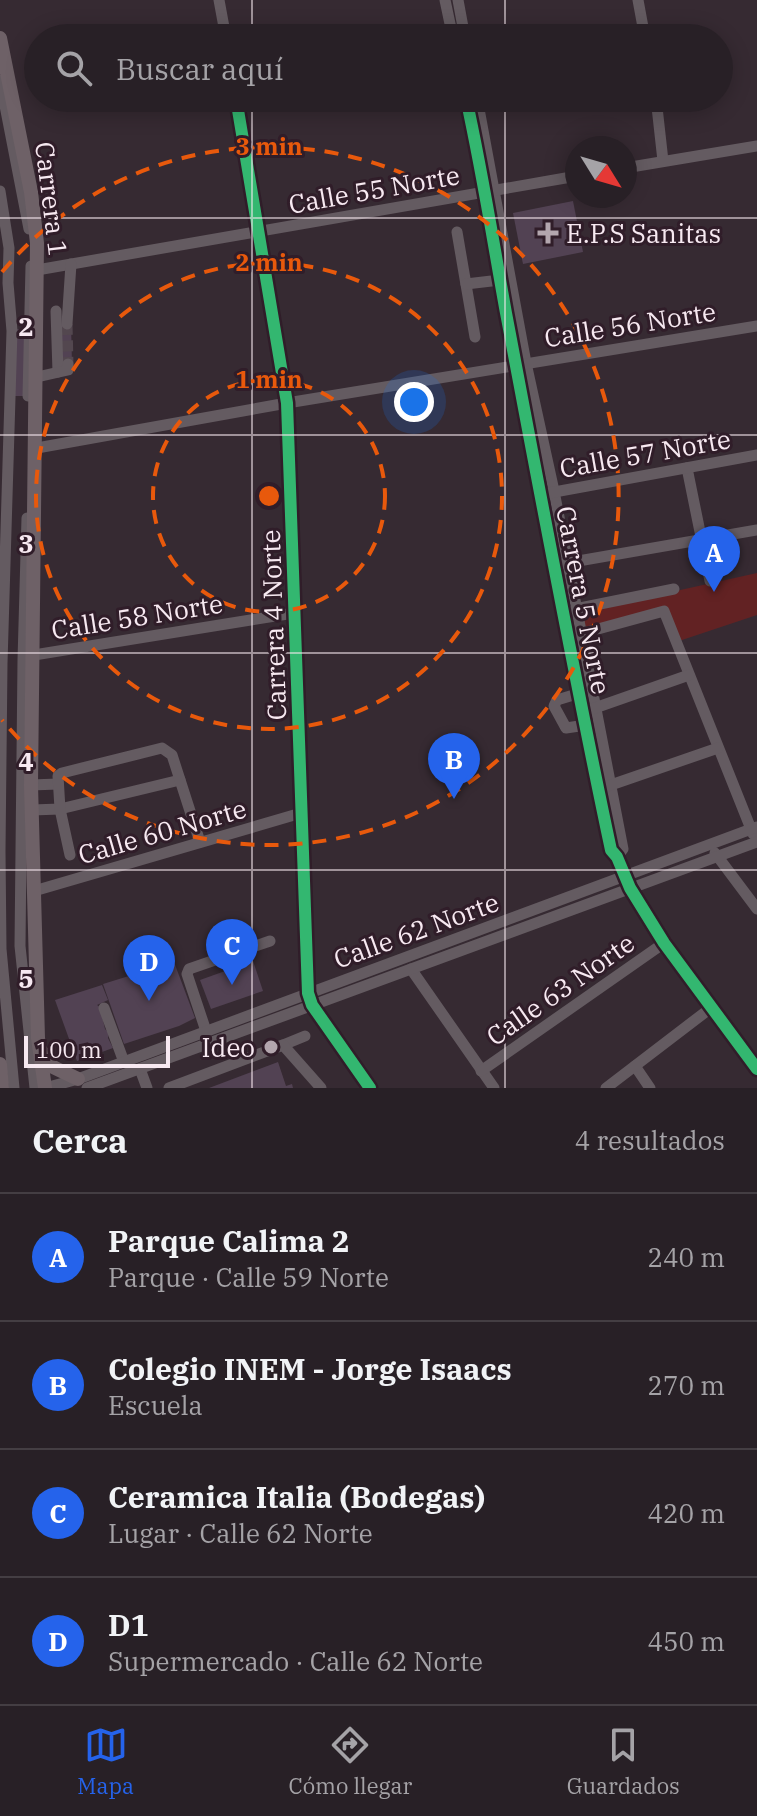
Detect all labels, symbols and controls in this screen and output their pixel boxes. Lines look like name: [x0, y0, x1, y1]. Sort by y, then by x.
search box: [24, 24, 733, 112]
icon: search: [52, 46, 96, 90]
text: Buscar aquí: [116, 49, 283, 88]
text: 3 min: [235, 130, 303, 162]
north arrow: [565, 136, 637, 208]
street label: Carrera 1: [28, 140, 76, 258]
street label: Calle 55 Norte: [286, 157, 462, 221]
place label: E.P.S Sanitas: [566, 216, 721, 250]
marker: E.P.S Sanitas: [537, 222, 559, 244]
text: 2 min: [235, 246, 303, 278]
street label: Calle 56 Norte: [542, 294, 718, 354]
text: 2: [18, 309, 34, 343]
text: 1 min: [235, 363, 303, 395]
your location: [394, 382, 434, 422]
street label: Calle 57 Norte: [557, 421, 733, 485]
centre of rings: [255, 482, 283, 510]
street label: Carrera 5 Norte: [549, 503, 619, 697]
text: 3: [18, 526, 34, 560]
pin: A: [688, 526, 740, 592]
street label: Carrera 4 Norte: [253, 529, 293, 721]
street label: Calle 58 Norte: [49, 586, 225, 646]
pin: B: [428, 733, 480, 799]
text: 4: [18, 744, 34, 778]
street label: Calle 60 Norte: [74, 791, 250, 871]
street label: Calle 62 Norte: [329, 884, 503, 976]
pin: C: [206, 919, 258, 985]
street label: Calle 63 Norte: [479, 925, 641, 1053]
pin: D: [123, 935, 175, 1001]
text: 5: [18, 961, 34, 995]
place label: Ideo: [202, 1030, 255, 1064]
scale bar: [24, 1032, 170, 1068]
text: 100 m: [36, 1035, 102, 1064]
marker: Ideo: [262, 1038, 280, 1056]
text: Cerca: [32, 1118, 128, 1162]
text: 4 resultados: [575, 1123, 725, 1157]
text: Parque Calima 2: [108, 1221, 350, 1260]
text: A: [49, 1240, 67, 1274]
text: 240 m: [647, 1240, 725, 1274]
text: Parque · Calle 59 Norte: [108, 1260, 389, 1294]
text: Colegio INEM - Jorge Isaacs: [108, 1349, 512, 1388]
text: B: [49, 1368, 67, 1402]
text: 270 m: [647, 1368, 725, 1402]
text: Escuela: [108, 1388, 203, 1422]
text: Ceramica Italia (Bodegas): [108, 1477, 485, 1516]
text: C: [49, 1496, 67, 1530]
text: 420 m: [647, 1496, 725, 1530]
text: Lugar · Calle 62 Norte: [108, 1516, 373, 1550]
text: D1: [108, 1605, 149, 1644]
text: D: [48, 1624, 68, 1658]
text: 450 m: [647, 1624, 725, 1658]
text: Supermercado · Calle 62 Norte: [108, 1644, 483, 1678]
tab: Mapa: [77, 1723, 134, 1800]
tab: Cómo llegar: [289, 1723, 412, 1800]
tab: Guardados: [567, 1723, 680, 1800]

